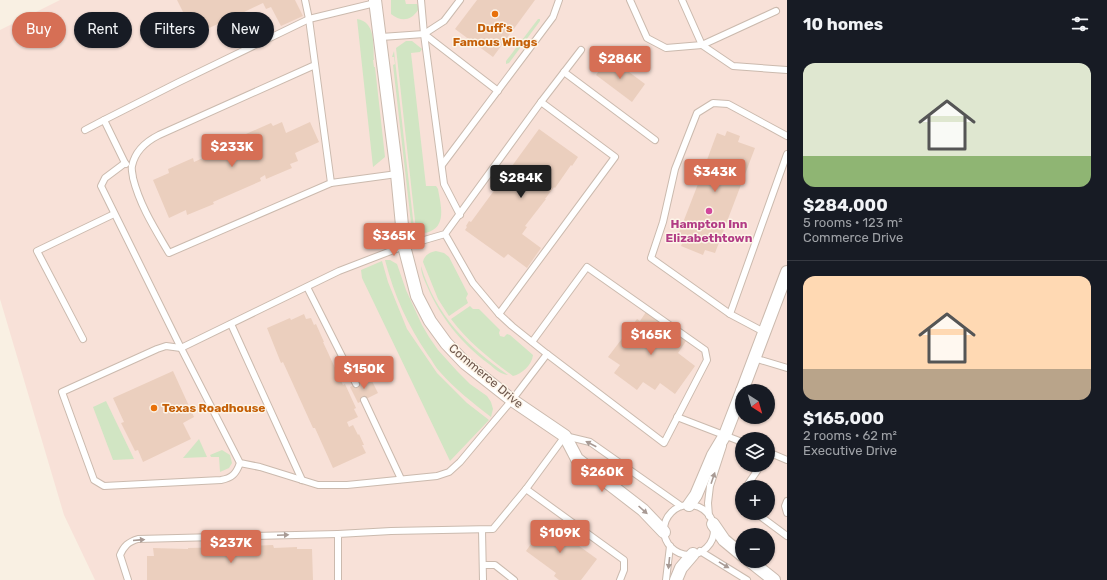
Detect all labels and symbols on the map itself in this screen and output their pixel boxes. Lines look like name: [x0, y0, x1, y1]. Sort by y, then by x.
marker: Duff's Famous Wings: [490, 9, 500, 19]
place label: Duff's Famous Wings: [453, 21, 538, 49]
pin: $286K: [592, 46, 648, 80]
pin: $233K: [204, 134, 260, 168]
pin: $343K: [687, 159, 743, 193]
pin: $284K: [493, 165, 549, 199]
marker: Hampton Inn Elizabethtown: [704, 206, 714, 216]
place label: Hampton Inn Elizabethtown: [666, 217, 753, 245]
pin: $365K: [366, 223, 422, 257]
pin: $165K: [623, 322, 679, 356]
street label: Commerce Drive: [446, 341, 526, 411]
pin: $150K: [336, 356, 392, 390]
north arrow: [735, 384, 775, 424]
place label: Texas Roadhouse: [162, 401, 265, 415]
marker: Texas Roadhouse: [149, 403, 159, 413]
one-way arrow: [585, 441, 597, 447]
pin: $260K: [574, 459, 630, 493]
one-way arrow: [711, 472, 717, 484]
one-way arrow: [638, 505, 648, 515]
pin: $109K: [532, 520, 588, 554]
pin: $237K: [203, 530, 259, 564]
one-way arrow: [277, 532, 289, 539]
one-way arrow: [133, 537, 145, 543]
one-way arrow: [666, 557, 672, 569]
one-way arrow: [718, 562, 730, 569]

